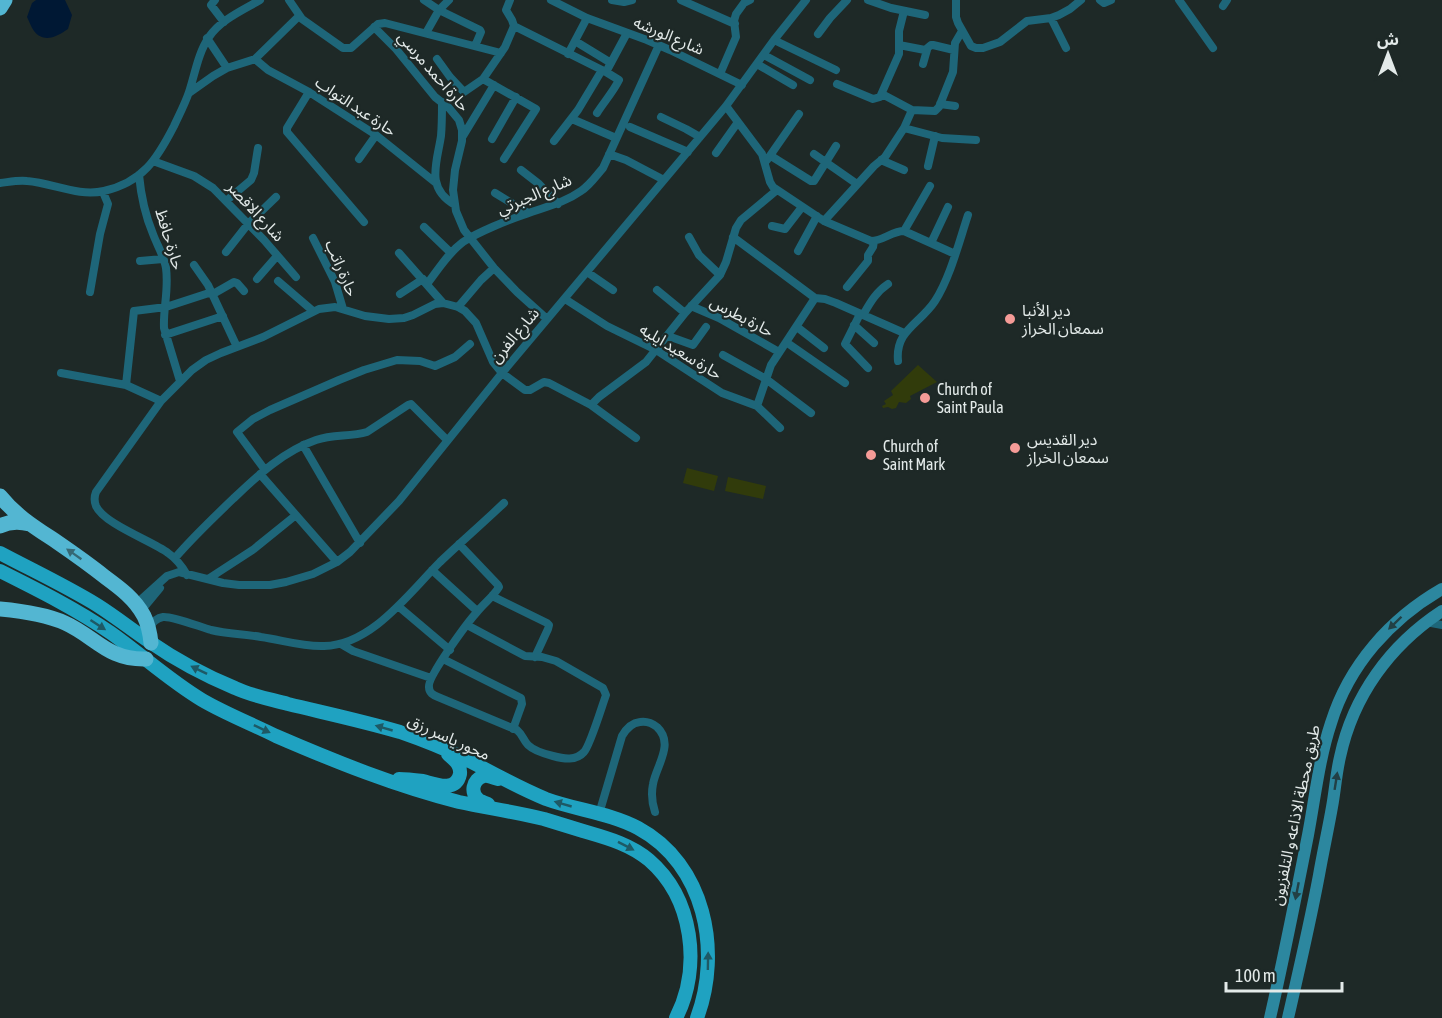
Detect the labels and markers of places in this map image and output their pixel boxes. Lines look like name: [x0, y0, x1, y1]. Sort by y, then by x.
place label: دير الأنبا سمعان الخراز: [1021, 301, 1104, 338]
marker: دير الأنبا سمعان الخراز: [1003, 312, 1017, 326]
place label: Church of Saint Paula: [937, 380, 1004, 416]
marker: Church of Saint Paula: [918, 391, 932, 405]
place label: دير القديس سمعان الخراز: [1026, 430, 1109, 467]
place label: Church of Saint Mark: [883, 437, 945, 473]
marker: دير القديس سمعان الخراز: [1008, 441, 1022, 455]
marker: Church of Saint Mark: [864, 448, 878, 462]

